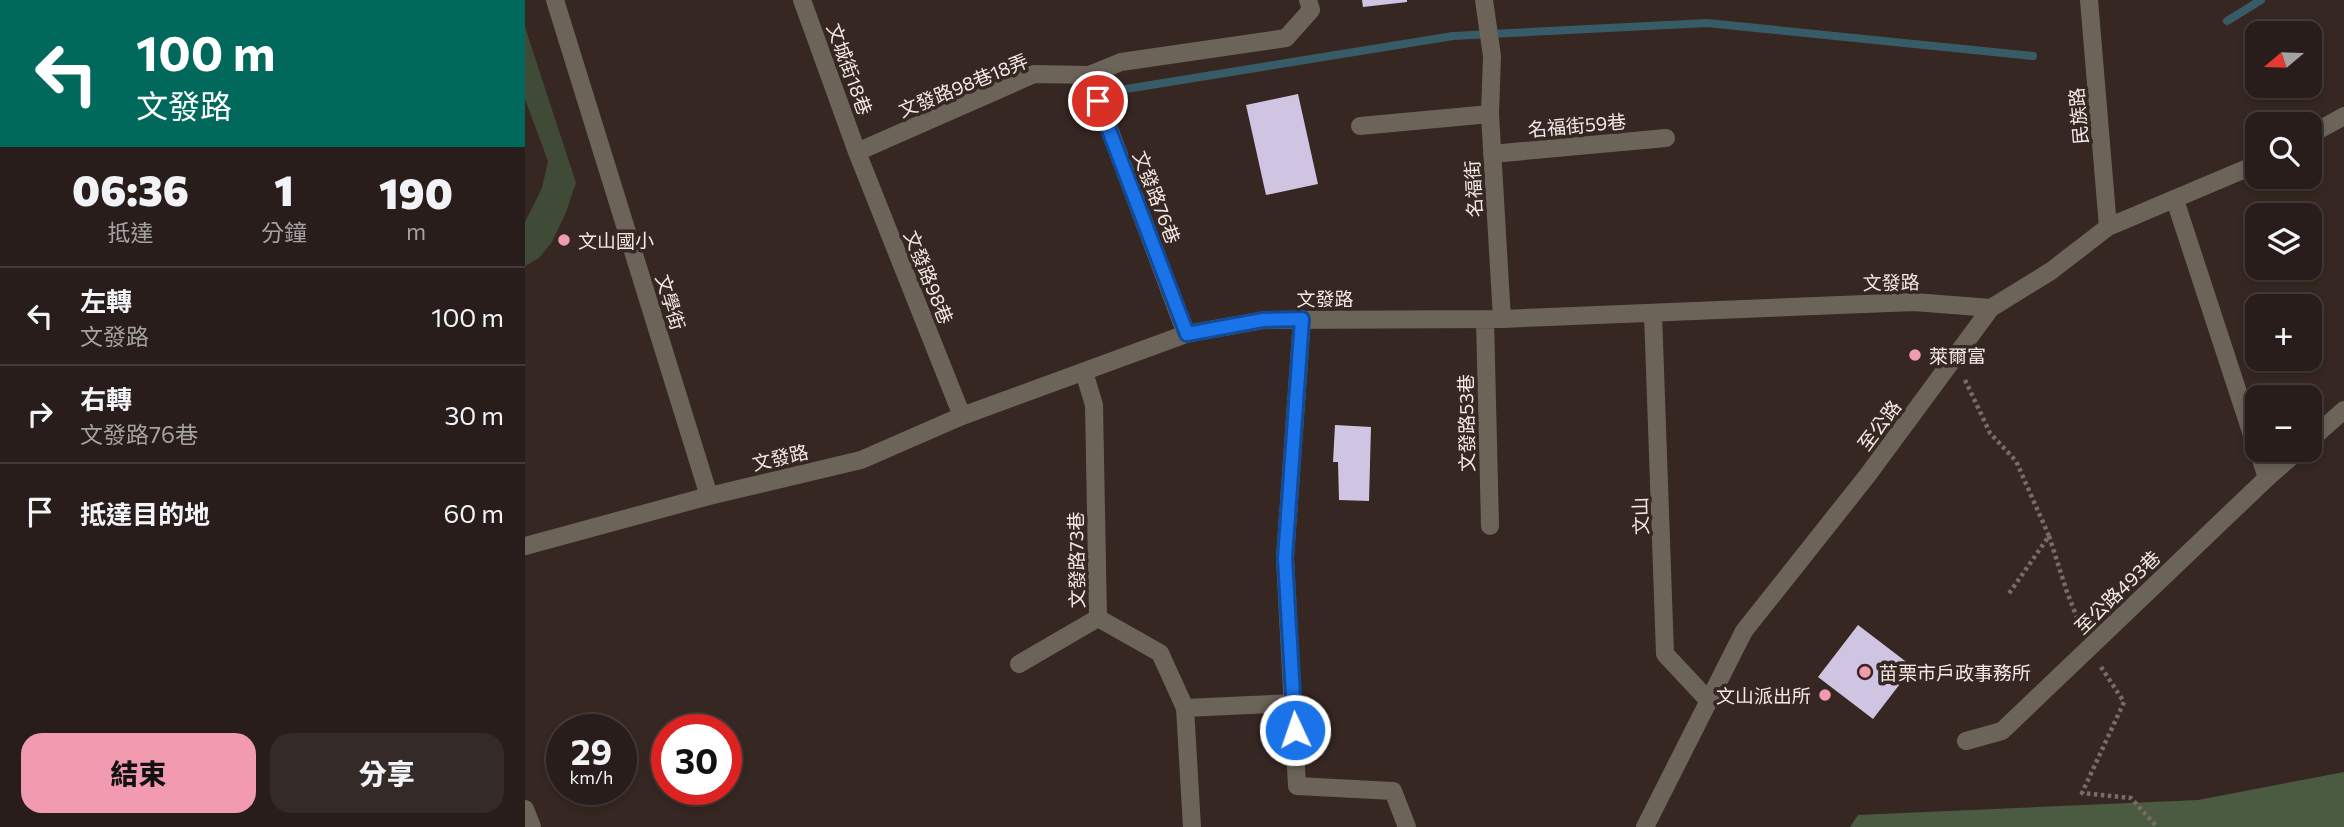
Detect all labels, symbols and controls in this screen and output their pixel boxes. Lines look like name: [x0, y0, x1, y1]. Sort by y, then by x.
street label: 文城街18巷: [823, 20, 877, 118]
text: 100 m: [136, 21, 275, 81]
north arrow: [2245, 21, 2322, 98]
map controls: [2245, 21, 2322, 462]
icon: left: [21, 28, 112, 119]
street label: 文發路98巷18弄: [895, 49, 1031, 121]
pin: [1068, 71, 1128, 131]
icon: arrive: [1079, 82, 1117, 120]
text: 文發路: [136, 85, 232, 125]
street label: 民族路: [2064, 87, 2092, 145]
street label: 名福街59巷: [1527, 109, 1627, 141]
button: search: [2245, 112, 2322, 189]
street label: 文發路76巷: [1129, 147, 1185, 247]
street label: 名福街: [1460, 160, 1486, 218]
text: 06:36: [72, 163, 189, 215]
text: 1: [274, 163, 294, 215]
text: 190: [379, 166, 453, 218]
button: layers: [2245, 203, 2322, 280]
text: m: [406, 217, 426, 245]
text: 抵達: [108, 218, 154, 246]
text: 分鐘: [261, 218, 307, 246]
street label: 文發路98巷: [900, 227, 958, 327]
place label: 文山國小: [578, 229, 654, 252]
marker: 文山國小: [556, 232, 572, 248]
street label: 文發路: [1862, 270, 1920, 294]
street label: 文學街: [652, 271, 690, 333]
text: 左轉: [80, 285, 132, 316]
street label: 文發路: [1296, 287, 1354, 310]
button: +: [2245, 294, 2322, 371]
icon: left: [21, 297, 59, 335]
text: 100 m: [431, 301, 504, 332]
text: 文發路: [80, 322, 149, 350]
place label: 萊爾富: [1929, 344, 1986, 367]
marker: 萊爾富: [1907, 347, 1923, 363]
street label: 文發路53巷: [1454, 374, 1478, 472]
text: 右轉: [80, 383, 132, 414]
button: −: [2245, 385, 2322, 462]
icon: right: [21, 395, 59, 433]
street label: 至公路: [1853, 395, 1905, 455]
text: 30 m: [445, 399, 504, 430]
text: 文發路76巷: [80, 420, 198, 448]
street label: 文發路: [750, 439, 810, 475]
icon: arrive: [21, 493, 59, 531]
text: 60 m: [444, 497, 504, 528]
street label: 文山: [1628, 497, 1652, 535]
text: 抵達目的地: [80, 498, 210, 529]
street label: 文發路73巷: [1064, 511, 1088, 609]
street label: 至公路493巷: [2070, 546, 2164, 638]
place label: 苗栗市戶政事務所: [1879, 661, 2031, 684]
marker: 苗栗市戶政事務所: [1857, 664, 1873, 680]
place label: 文山派出所: [1716, 684, 1811, 707]
marker: 文山派出所: [1817, 687, 1833, 703]
position arrow: [1258, 693, 1332, 767]
speed limit sign: 30: [651, 714, 742, 805]
text: 29: [571, 729, 612, 772]
button: 結束: [21, 733, 256, 813]
button: 分享: [270, 733, 504, 813]
text: km/h: [570, 766, 613, 788]

